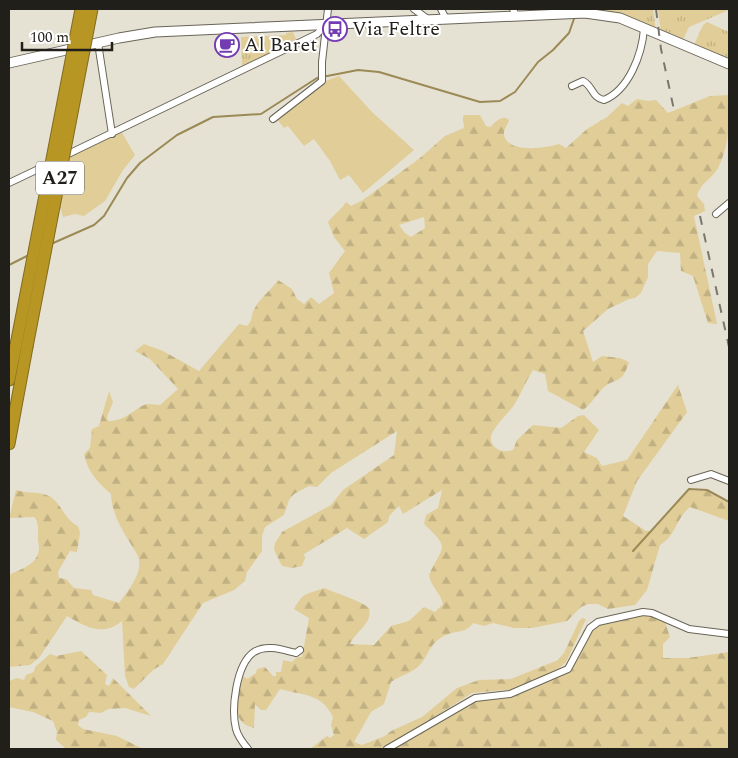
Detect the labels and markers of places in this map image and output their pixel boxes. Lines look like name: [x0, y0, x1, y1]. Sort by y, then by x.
place label: Via Feltre: [352, 14, 440, 44]
bus stop icon: Via Feltre: [322, 16, 348, 42]
place label: Al Baret: [244, 30, 317, 60]
cafe icon: Al Baret: [214, 32, 240, 58]

